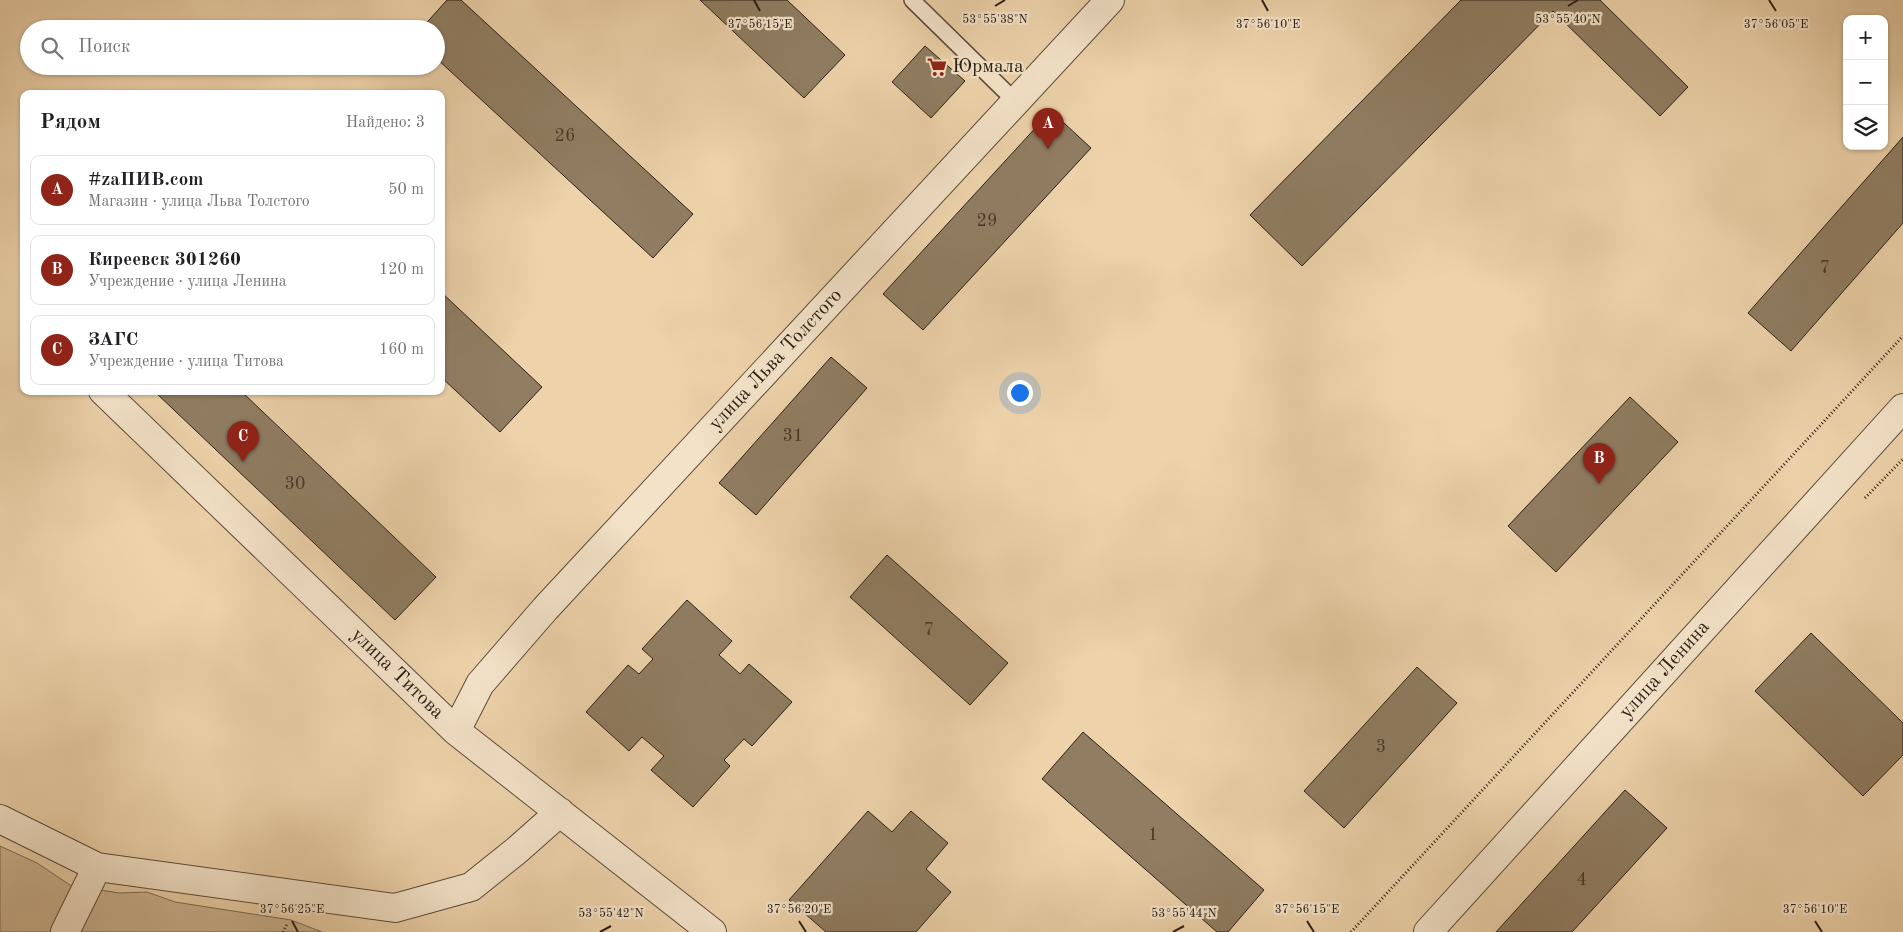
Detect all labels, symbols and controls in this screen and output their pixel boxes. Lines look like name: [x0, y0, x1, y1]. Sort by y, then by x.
text: 53°55'38"N: [962, 13, 1028, 26]
text: 53°55'40"N: [1535, 13, 1601, 26]
map controls: [1843, 15, 1888, 150]
button: +: [1843, 15, 1888, 60]
text: 37°56'15"E: [728, 18, 792, 31]
text: 37°56'10"E: [1236, 18, 1300, 31]
text: 37°56'05"E: [1744, 18, 1808, 31]
search box: [20, 20, 445, 75]
icon: search: [38, 34, 66, 62]
text: Поиск: [78, 38, 130, 57]
supermarket icon: Юрмала: [926, 56, 948, 78]
place label: Юрмала: [952, 57, 1024, 77]
button: −: [1843, 60, 1888, 105]
button: layers: [1843, 105, 1888, 150]
pin: A: [1032, 108, 1064, 149]
text: Рядом: [40, 112, 101, 133]
text: Найдено: 3: [346, 115, 425, 131]
house number: 26: [555, 127, 575, 145]
text: #zaПИВ.com: [88, 171, 203, 190]
text: A: [51, 182, 63, 198]
text: 50 m: [388, 182, 424, 198]
text: Магазин · улица Льва Толстого: [88, 194, 310, 210]
house number: 29: [977, 212, 997, 230]
text: Киреевск 301260: [88, 251, 241, 270]
house number: 7: [1820, 259, 1830, 277]
text: B: [51, 262, 63, 278]
text: 120 m: [379, 262, 424, 278]
text: Учреждение · улица Ленина: [88, 274, 287, 290]
street label: улица Льва Толстого: [705, 285, 847, 435]
text: ЗАГС: [88, 331, 138, 350]
text: C: [52, 342, 62, 358]
text: 160 m: [379, 342, 424, 358]
text: Учреждение · улица Титова: [88, 354, 284, 370]
your location: [1007, 380, 1033, 406]
pin: C: [227, 421, 259, 462]
house number: 31: [783, 427, 803, 445]
pin: B: [1583, 443, 1615, 484]
house number: 30: [285, 475, 305, 493]
street label: улица Ленина: [1616, 617, 1714, 723]
house number: 7: [924, 621, 934, 639]
street label: улица Титова: [347, 625, 447, 723]
house number: 3: [1376, 738, 1386, 756]
house number: 1: [1148, 826, 1158, 844]
house number: 4: [1577, 871, 1587, 889]
text: 37°56'25"E: [260, 903, 324, 916]
text: 37°56'20"E: [767, 903, 831, 916]
text: 37°56'15"E: [1275, 903, 1339, 916]
text: 37°56'10"E: [1783, 903, 1847, 916]
text: 53°55'42"N: [578, 907, 644, 920]
text: 53°55'44"N: [1151, 907, 1217, 920]

